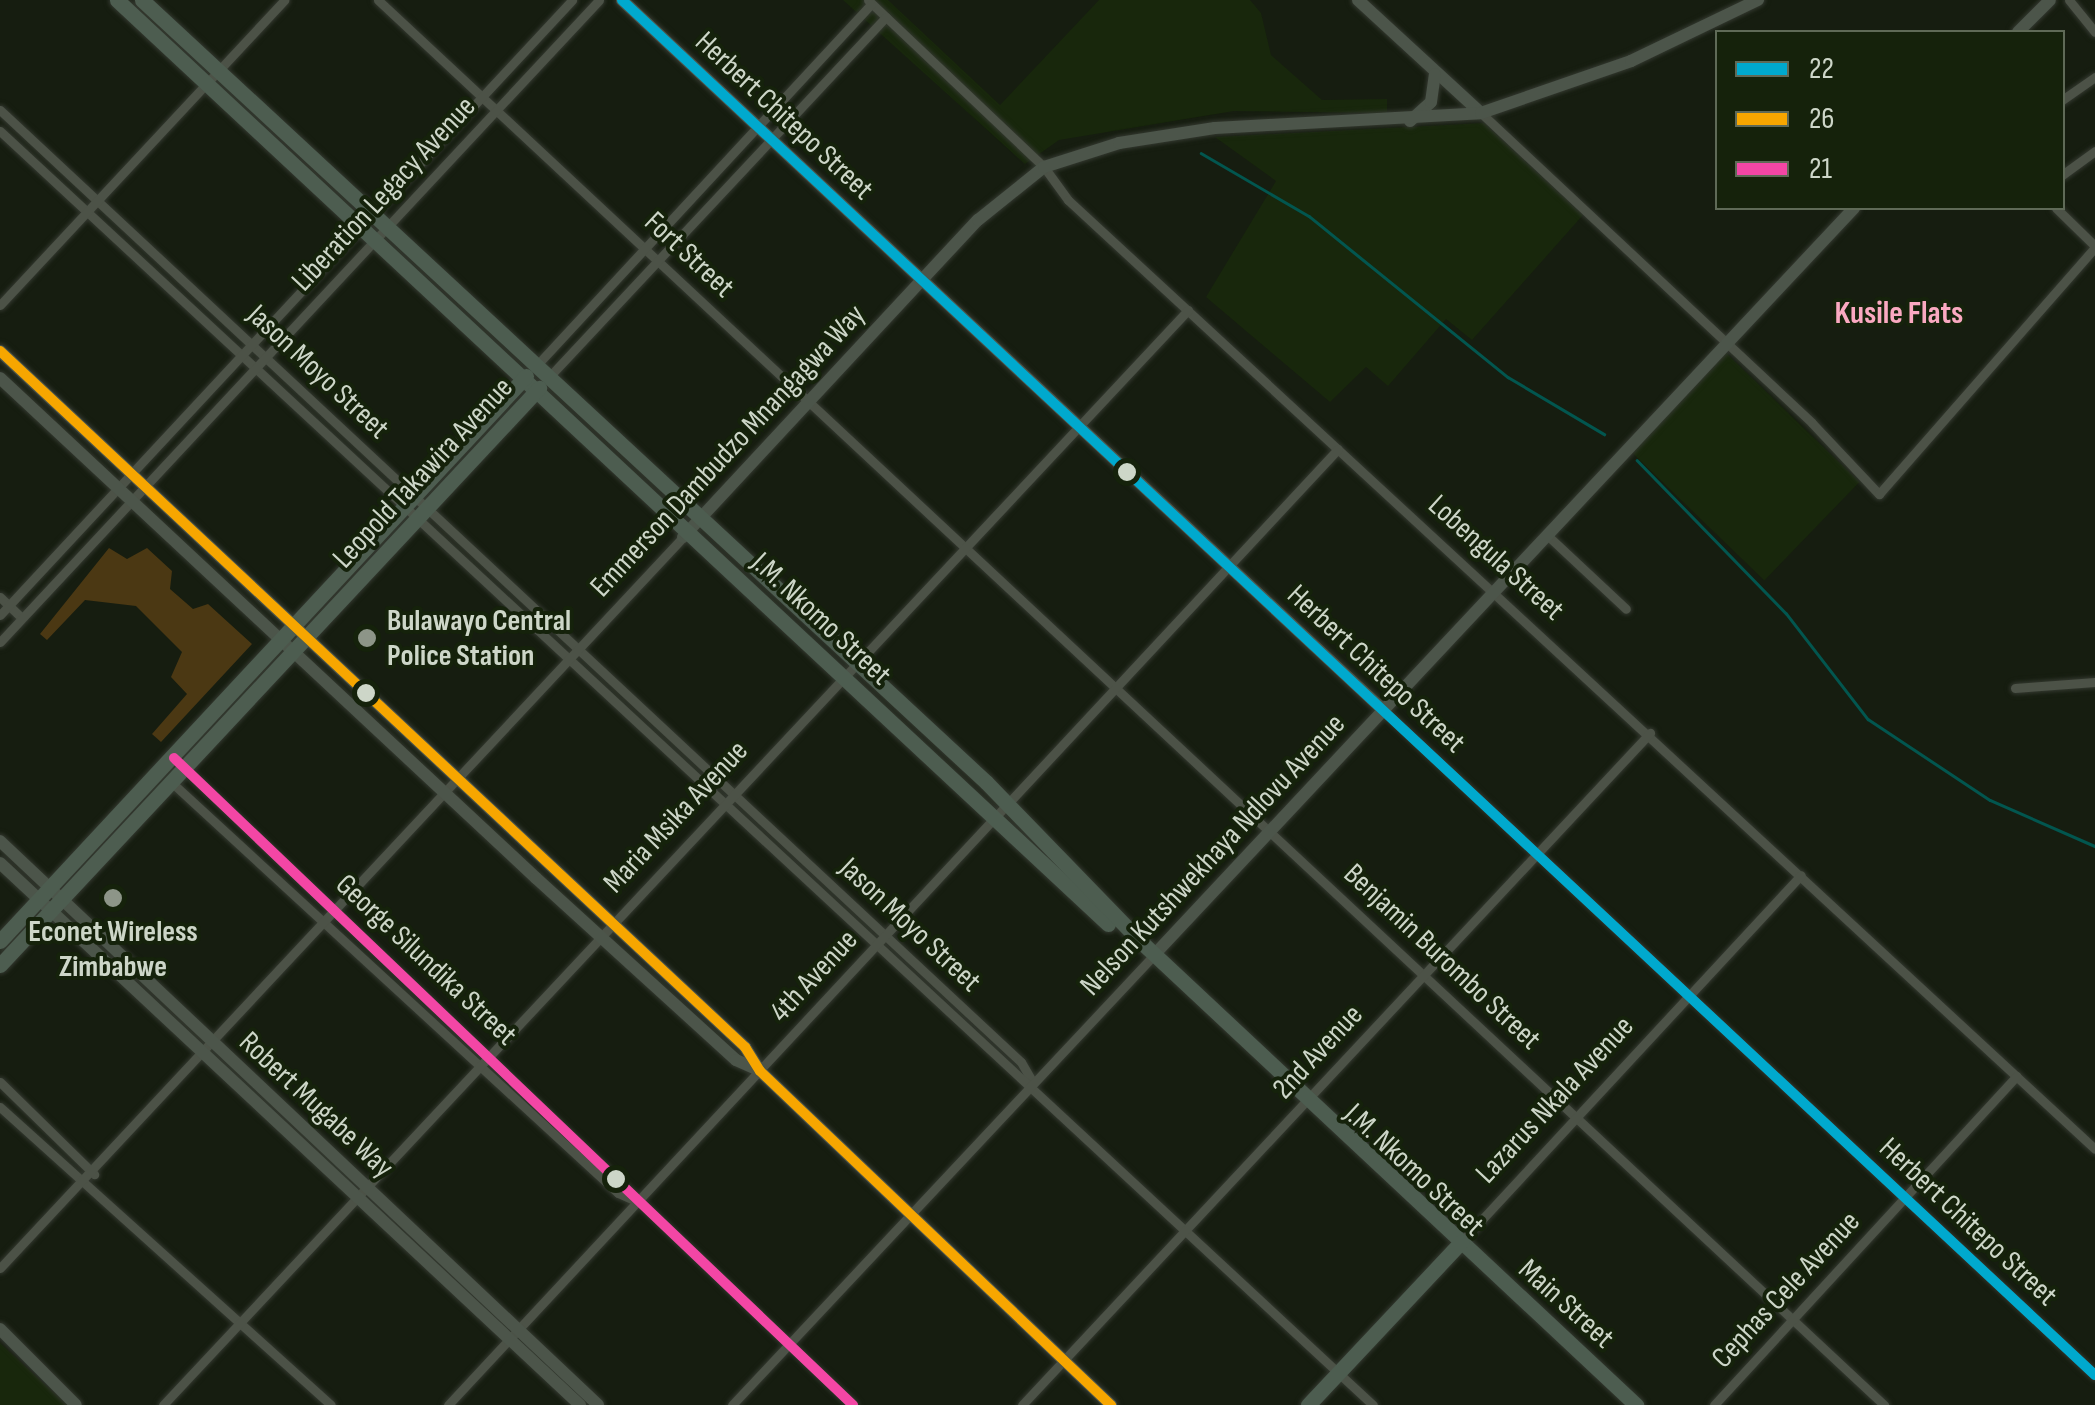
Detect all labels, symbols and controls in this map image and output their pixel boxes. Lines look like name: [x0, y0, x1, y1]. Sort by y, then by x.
street label: Herbert Chitepo Street: [688, 24, 880, 208]
legend: [1715, 30, 2065, 210]
text: 22: [1809, 51, 1834, 87]
street label: Liberation Legacy Avenue: [285, 89, 483, 299]
text: 26: [1809, 101, 1835, 137]
text: 21: [1809, 151, 1832, 187]
street label: Fort Street: [637, 204, 741, 306]
district label: Kusile Flats: [1835, 295, 1963, 333]
street label: Jason Moyo Street: [240, 297, 396, 447]
street label: Emmerson Dambudzo Mnangagwa Way: [583, 297, 873, 605]
street label: Leopold Takawira Avenue: [325, 370, 521, 576]
unlabelled marker: [1117, 462, 1137, 482]
street label: Lobengula Street: [1421, 488, 1571, 628]
street label: J.M. Nkomo Street: [744, 545, 898, 693]
street label: Herbert Chitepo Street: [1280, 577, 1472, 761]
place label: Bulawayo Central Police Station: [387, 603, 571, 674]
marker: Bulawayo Central Police Station: [356, 627, 378, 649]
unlabelled marker: [356, 683, 376, 703]
street label: Nelson Kutshwekhaya Ndlovu Avenue: [1073, 707, 1353, 1003]
street label: Maria Msika Avenue: [596, 733, 756, 901]
street label: Jason Moyo Street: [832, 850, 988, 1000]
street label: Benjamin Burombo Street: [1336, 856, 1548, 1058]
street label: George Silundika Street: [328, 867, 524, 1053]
marker: Econet Wireless Zimbabwe: [102, 887, 124, 909]
place label: Econet Wireless Zimbabwe: [28, 914, 198, 984]
street label: 4th Avenue: [762, 923, 866, 1029]
street label: 2nd Avenue: [1265, 997, 1371, 1107]
street label: Lazarus Nkala Avenue: [1468, 1009, 1642, 1191]
street label: Robert Mugabe Way: [231, 1024, 401, 1186]
street label: J.M. Nkomo Street: [1337, 1096, 1491, 1244]
street label: Herbert Chitepo Street: [1872, 1130, 2064, 1314]
unlabelled marker: [606, 1169, 626, 1189]
street label: Cephas Cele Avenue: [1704, 1204, 1868, 1376]
street label: Main Street: [1511, 1252, 1621, 1356]

